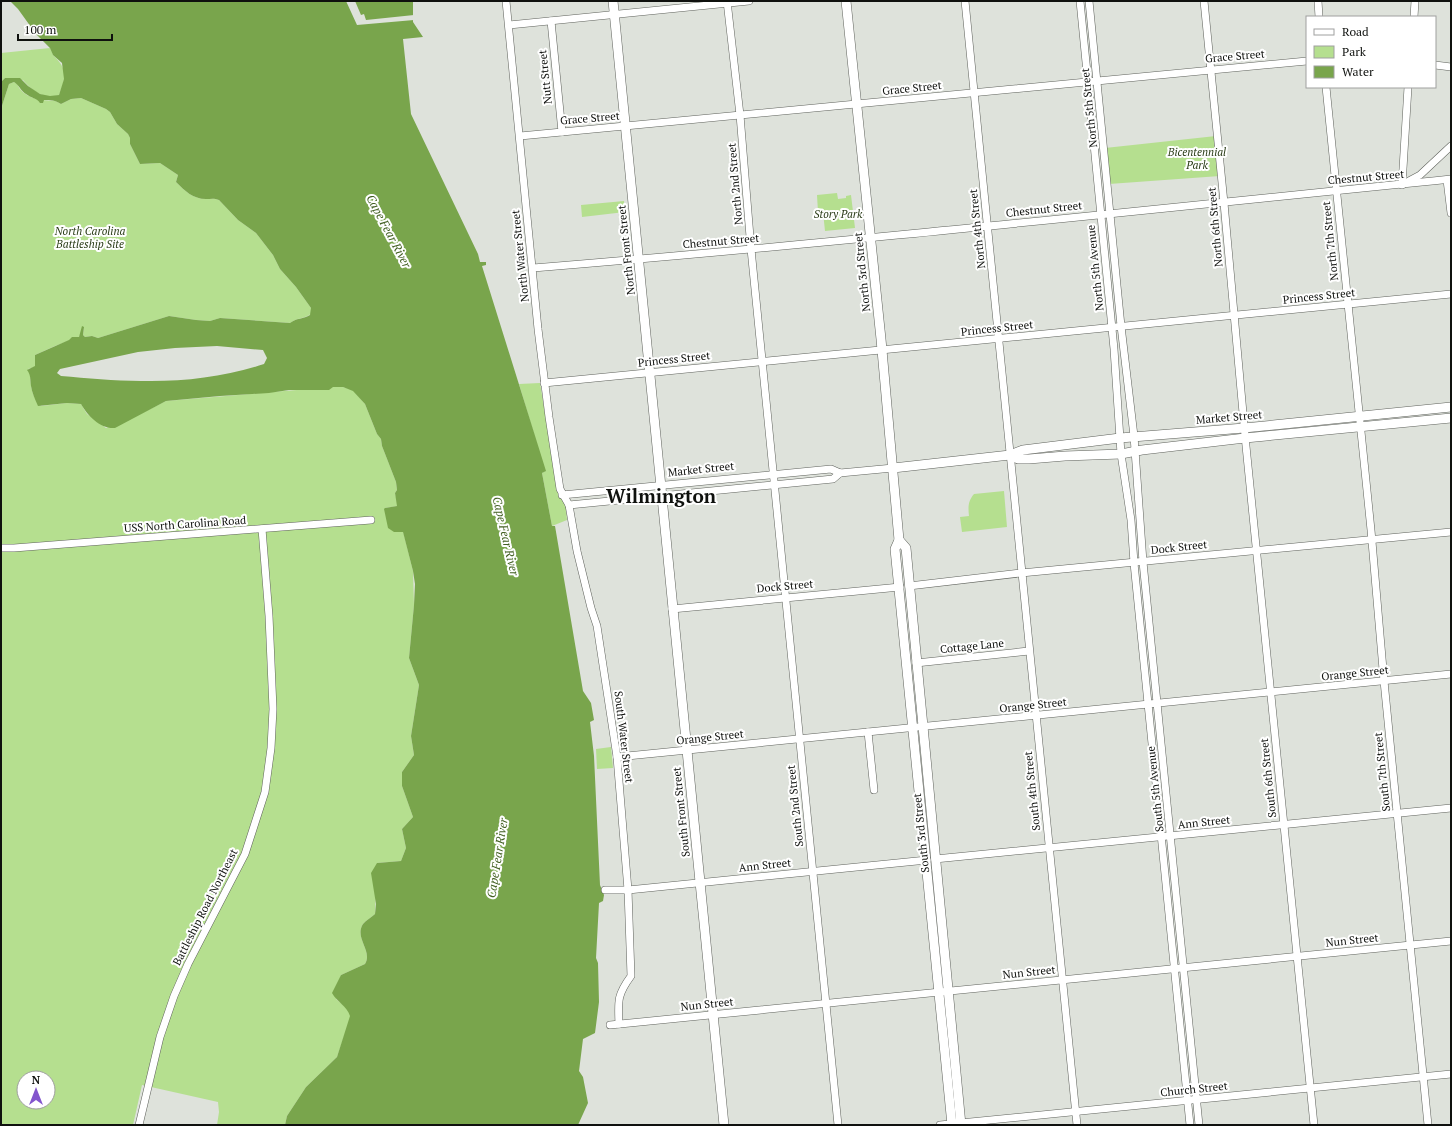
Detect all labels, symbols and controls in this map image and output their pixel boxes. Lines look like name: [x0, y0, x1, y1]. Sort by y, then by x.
scale bar: [18, 16, 112, 42]
legend: [1306, 16, 1436, 88]
text: 100 m: [24, 22, 57, 37]
text: Road: [1342, 24, 1369, 39]
text: Park: [1342, 44, 1367, 59]
street label: Grace Street: [1205, 46, 1265, 66]
street label: Nutt Street: [535, 49, 555, 105]
text: Water: [1342, 64, 1374, 79]
street label: North 5th Street: [1078, 67, 1100, 149]
street label: Grace Street: [882, 78, 942, 98]
street label: Grace Street: [560, 108, 620, 128]
street label: North 2nd Street: [724, 142, 746, 226]
park label: Bicentennial Park: [1167, 145, 1226, 172]
street label: Chestnut Street: [1327, 167, 1405, 187]
street label: North 6th Street: [1205, 187, 1225, 267]
street label: North 4th Street: [966, 188, 988, 270]
water label: Cape Fear River: [363, 192, 415, 271]
street label: Chestnut Street: [1005, 198, 1083, 220]
street label: North 7th Street: [1319, 201, 1341, 281]
street label: North Front Street: [614, 204, 638, 296]
park label: Story Park: [814, 207, 863, 221]
street label: North Water Street: [508, 209, 532, 303]
park label: North Carolina Battleship Site: [54, 224, 125, 251]
street label: North 5th Avenue: [1083, 224, 1106, 312]
street label: Chestnut Street: [682, 231, 760, 251]
street label: North 3rd Street: [851, 232, 873, 312]
street label: Princess Street: [1282, 285, 1356, 307]
street label: Princess Street: [960, 317, 1034, 339]
street label: Princess Street: [637, 348, 711, 370]
street label: Market Street: [1195, 407, 1263, 427]
street label: Market Street: [667, 459, 735, 479]
district label: Wilmington: [606, 483, 717, 508]
water label: Cape Fear River: [490, 495, 523, 578]
street label: USS North Carolina Road: [124, 513, 246, 535]
street label: Dock Street: [1150, 537, 1208, 557]
street label: Dock Street: [756, 577, 814, 595]
street label: Cottage Lane: [939, 636, 1005, 656]
street label: Orange Street: [1321, 662, 1389, 684]
street label: South Water Street: [611, 690, 637, 784]
street label: Orange Street: [999, 694, 1067, 716]
street label: Orange Street: [676, 726, 744, 748]
street label: South 7th Street: [1371, 732, 1393, 812]
street label: South 6th Street: [1257, 738, 1279, 818]
street label: South 5th Avenue: [1143, 745, 1166, 833]
street label: South 4th Street: [1021, 751, 1043, 831]
street label: South 2nd Street: [784, 764, 806, 848]
street label: South Front Street: [669, 766, 693, 858]
street label: South 3rd Street: [910, 793, 932, 873]
street label: Ann Street: [1177, 812, 1231, 832]
water label: Cape Fear River: [483, 816, 511, 899]
street label: Battleship Road Northeast: [170, 846, 240, 968]
street label: Ann Street: [738, 855, 792, 875]
street label: Nun Street: [1325, 930, 1379, 950]
street label: Nun Street: [1002, 962, 1056, 982]
street label: Nun Street: [680, 994, 734, 1014]
north arrow: [16, 1070, 56, 1110]
text: N: [32, 1073, 41, 1087]
street label: Church Street: [1160, 1079, 1228, 1099]

